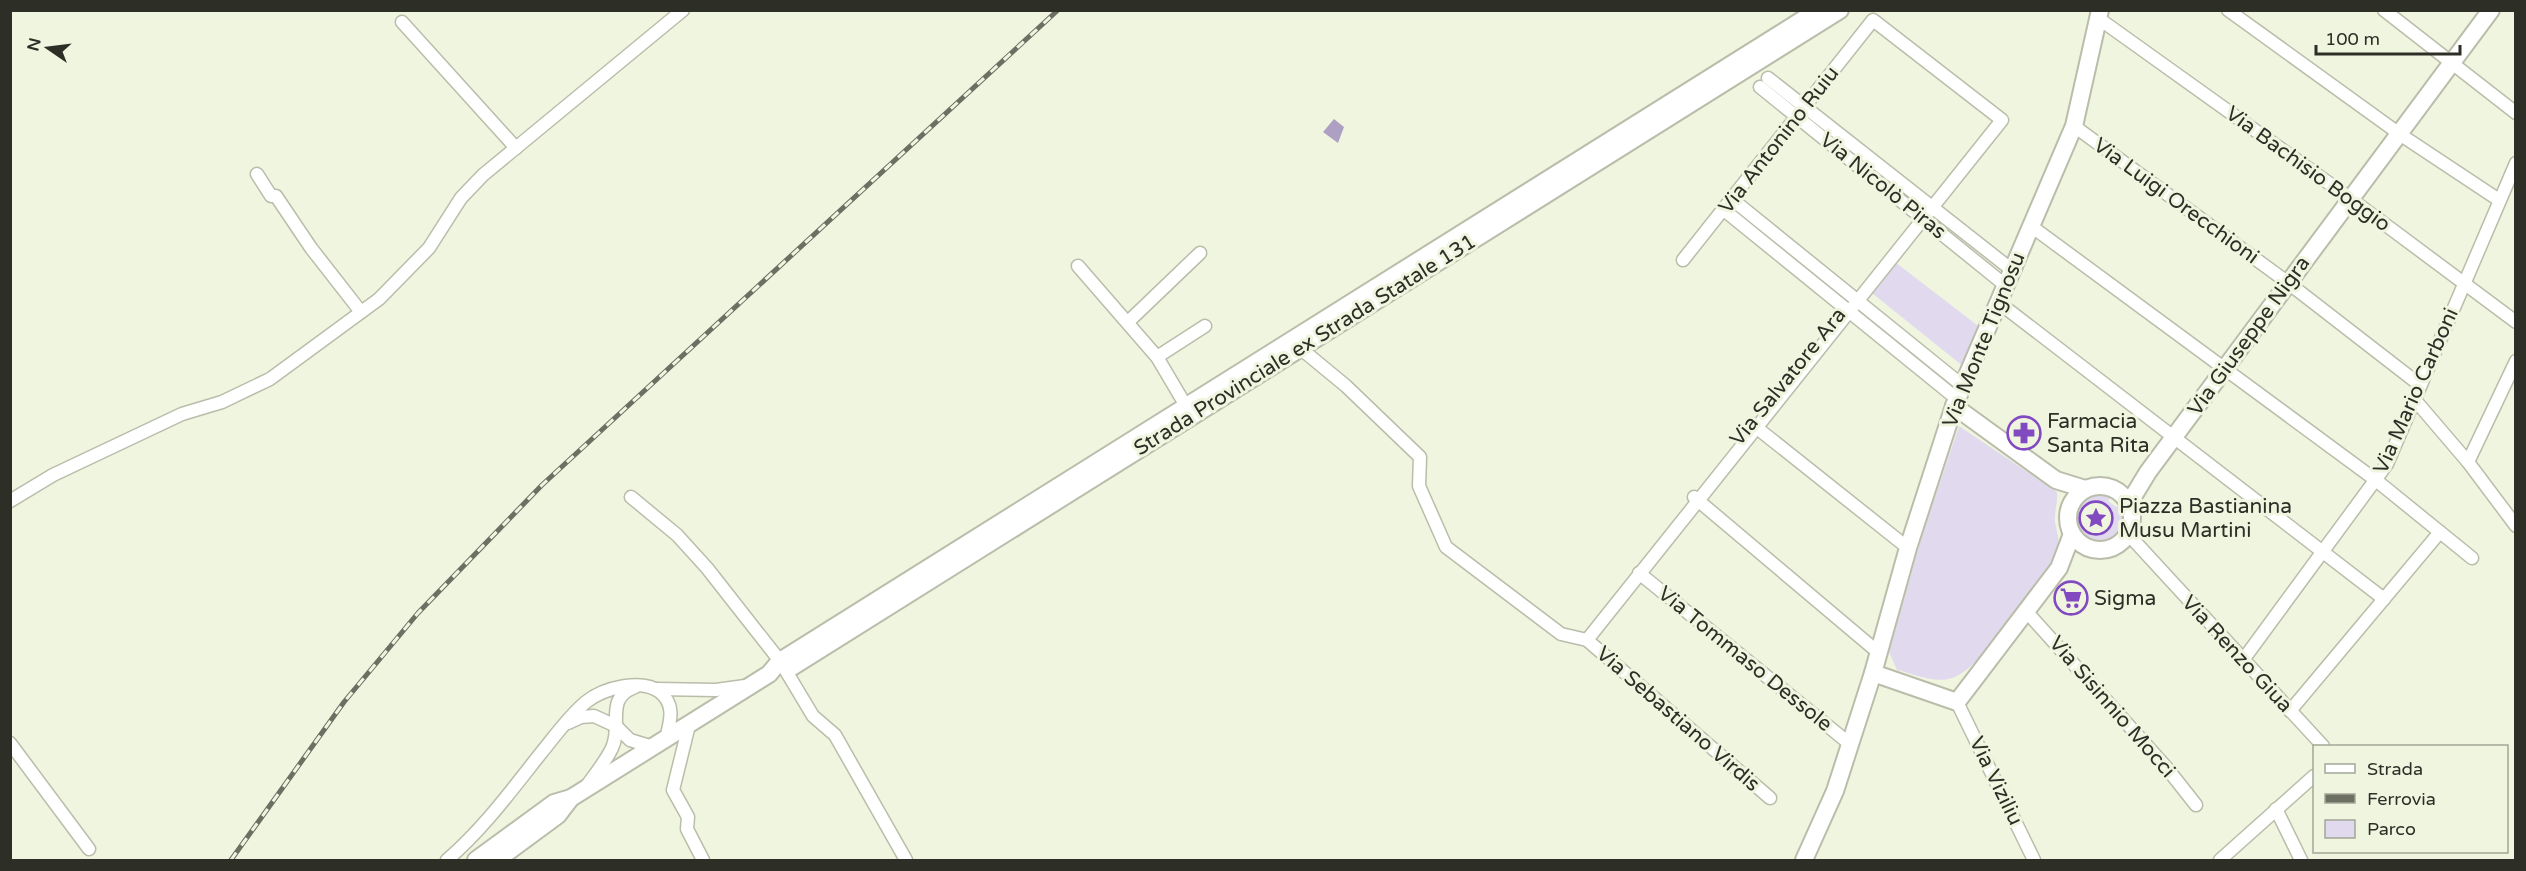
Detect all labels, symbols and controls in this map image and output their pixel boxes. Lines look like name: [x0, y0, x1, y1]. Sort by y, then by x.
north arrow: [18, 18, 78, 78]
scale bar: [2316, 18, 2460, 56]
text: 100 m: [2325, 28, 2380, 50]
text: N: [23, 36, 46, 53]
street label: Via Antonino Ruiu: [1714, 61, 1844, 219]
street label: Via Bachisio Boggio: [2221, 101, 2395, 237]
street label: Via Nicolò Piras: [1815, 127, 1951, 245]
street label: Via Luigi Orecchioni: [2088, 133, 2264, 269]
street label: Strada Provinciale ex Strada Statale 131: [1129, 229, 1481, 461]
street label: Via Monte Tignosu: [1937, 249, 2031, 431]
street label: Via Giuseppe Nigra: [2183, 251, 2315, 421]
street label: Via Salvatore Ara: [1725, 303, 1851, 451]
street label: Via Mario Carboni: [2368, 304, 2464, 478]
place label: Farmacia Santa Rita: [2047, 409, 2150, 458]
pharmacy icon: Farmacia Santa Rita: [2006, 415, 2042, 451]
place label: Piazza Bastianina Musu Martini: [2119, 494, 2292, 543]
place icon: Piazza Bastianina Musu Martini: [2078, 500, 2114, 536]
supermarket icon: Sigma: [2053, 580, 2089, 616]
street label: Via Tommaso Dessole: [1653, 581, 1837, 737]
place label: Sigma: [2094, 586, 2156, 611]
street label: Via Renzo Giua: [2176, 590, 2298, 718]
street label: Via Sisinnio Mocci: [2044, 631, 2180, 783]
street label: Via Sebastiano Virdis: [1591, 641, 1765, 797]
street label: Via Viziliu: [1964, 733, 2028, 829]
legend: [2313, 745, 2508, 853]
text: Strada: [2367, 758, 2423, 780]
text: Ferrovia: [2367, 788, 2436, 810]
text: Parco: [2367, 818, 2416, 840]

